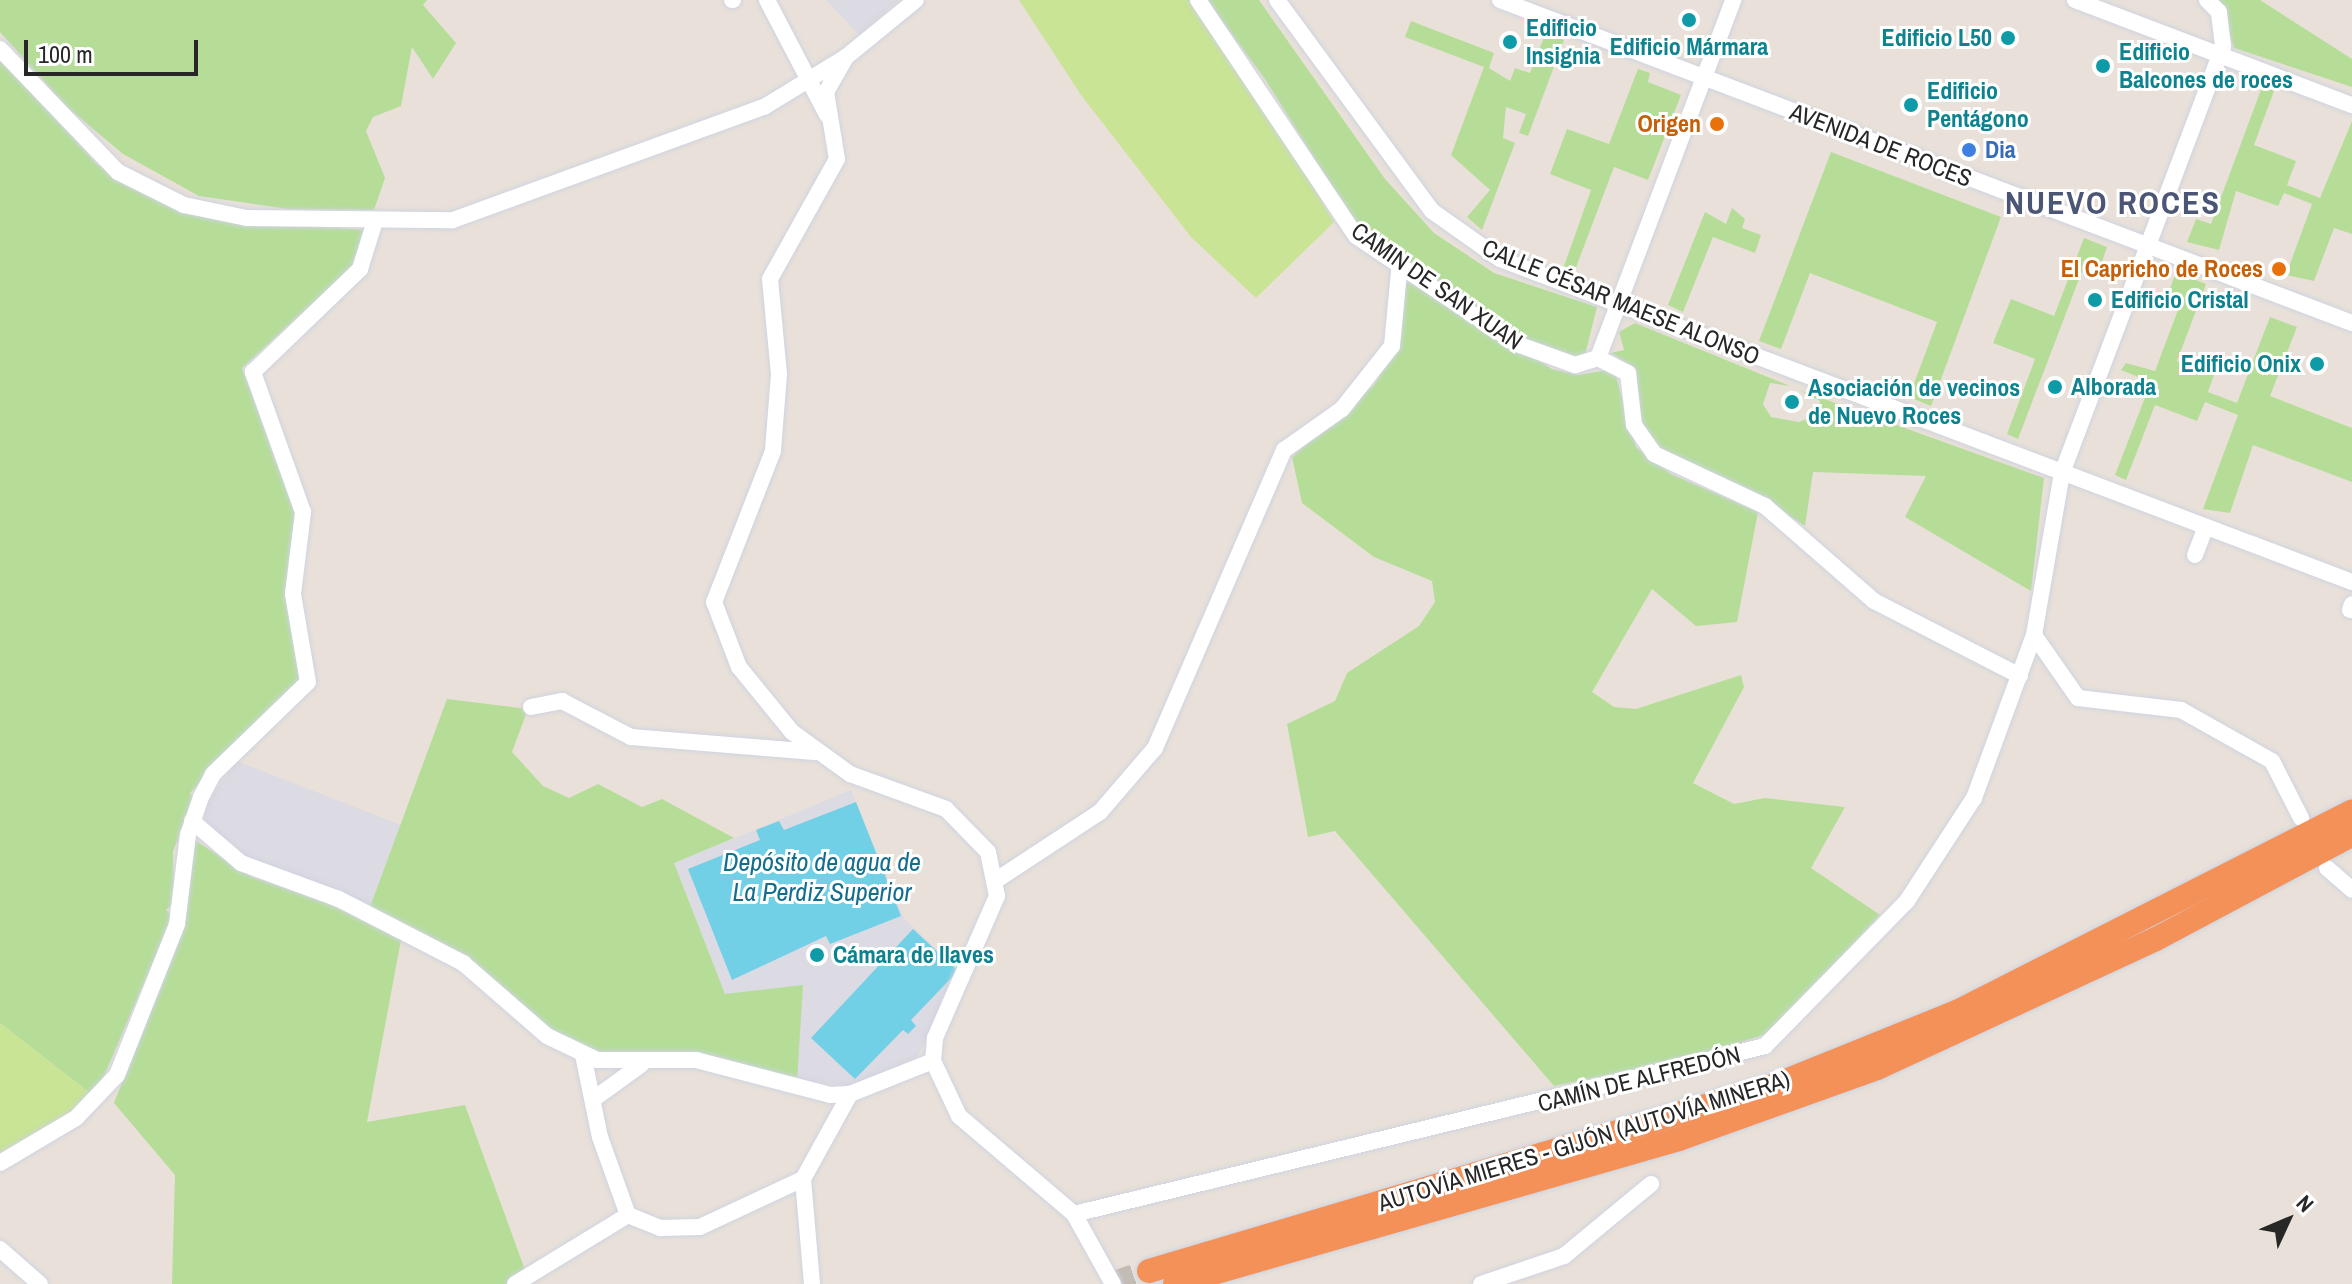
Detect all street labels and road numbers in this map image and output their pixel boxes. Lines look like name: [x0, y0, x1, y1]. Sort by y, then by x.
street label: AVENIDA DE ROCES: [1786, 97, 1976, 193]
street label: CAMIN DE SAN XUAN: [1346, 216, 1528, 356]
street label: CALLE CÉSAR MAESE ALONSO: [1478, 233, 1764, 371]
street label: CAMÍN DE ALFREDÓN: [1534, 1040, 1744, 1118]
street label: AUTOVÍA MIERES - GIJÓN (AUTOVÍA MINERA): [1374, 1064, 1794, 1218]

